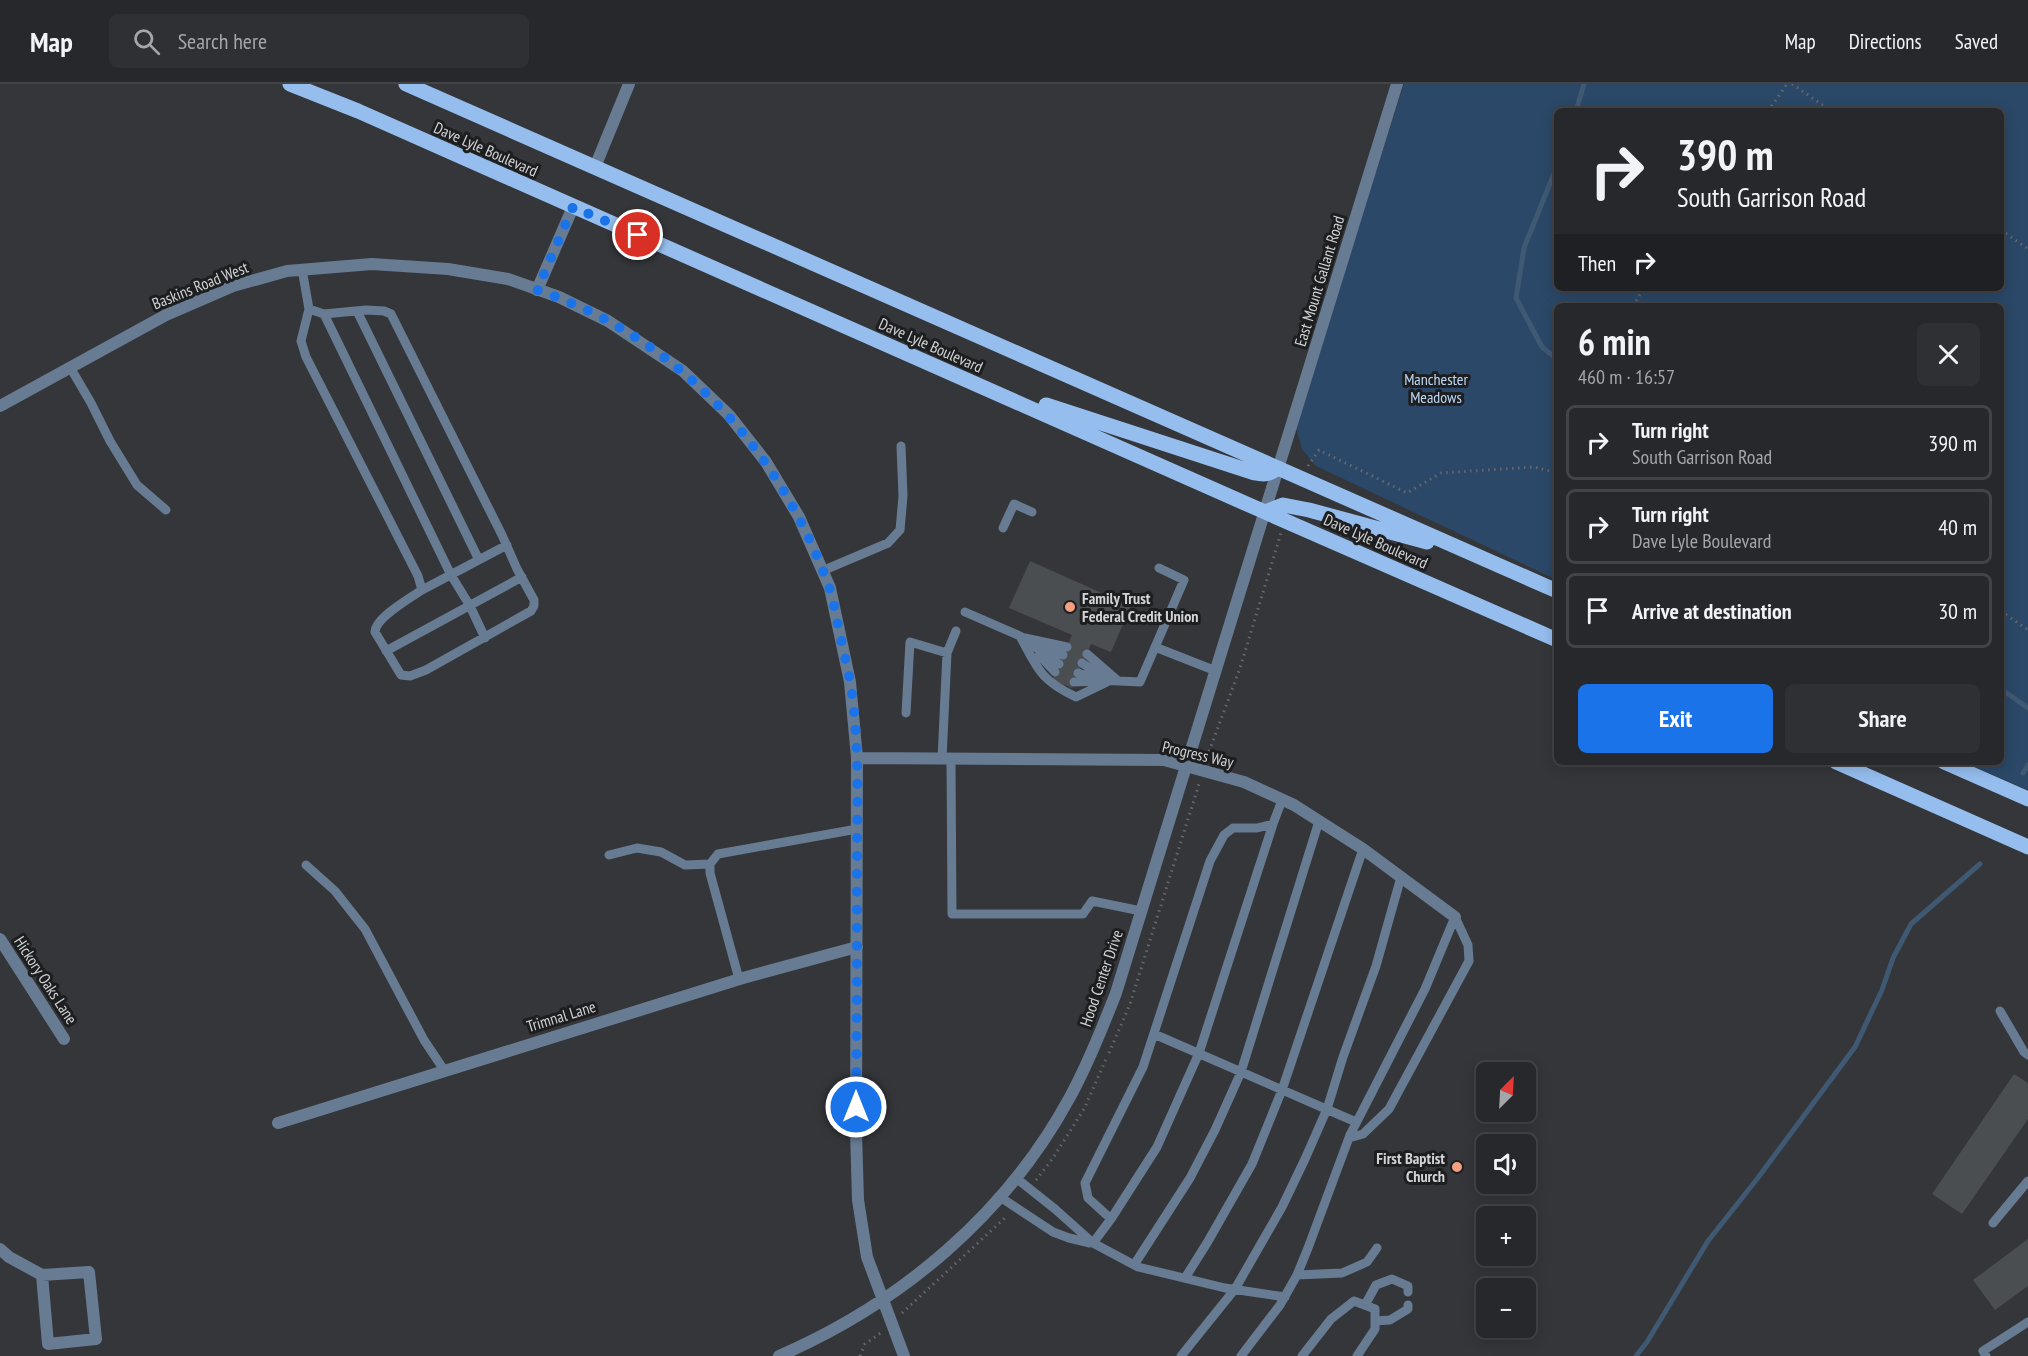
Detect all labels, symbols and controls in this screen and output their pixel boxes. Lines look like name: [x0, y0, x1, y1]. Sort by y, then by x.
search box: [109, 14, 529, 68]
text: Map: [30, 23, 73, 60]
icon: search: [130, 25, 163, 58]
text: Search here: [178, 27, 267, 55]
text: Map: [1785, 28, 1816, 55]
text: Directions: [1849, 28, 1922, 55]
text: Saved: [1955, 28, 1998, 55]
street label: Dave Lyle Boulevard: [431, 117, 541, 181]
text: 390 m: [1677, 127, 1774, 182]
icon: right: [1578, 132, 1656, 210]
text: South Garrison Road: [1677, 180, 1866, 214]
pin: [612, 209, 663, 260]
street label: East Mount Gallant Road: [1290, 213, 1348, 349]
icon: arrive: [621, 218, 654, 251]
icon: right: [1628, 246, 1661, 279]
text: Then: [1578, 249, 1616, 277]
street label: Baskins Road West: [149, 256, 252, 313]
street label: Dave Lyle Boulevard: [876, 313, 986, 377]
text: 6 min: [1578, 318, 1651, 365]
button: close: [1917, 323, 1980, 386]
text: 460 m · 16:57: [1578, 364, 1675, 390]
park label: Manchester Meadows: [1404, 369, 1468, 407]
text: Turn right: [1632, 416, 1709, 444]
icon: right: [1581, 426, 1614, 459]
text: 390 m: [1928, 429, 1977, 457]
text: South Garrison Road: [1632, 444, 1772, 470]
text: Turn right: [1632, 500, 1709, 528]
street label: Dave Lyle Boulevard: [1321, 509, 1431, 573]
icon: right: [1581, 510, 1614, 543]
text: 40 m: [1938, 513, 1977, 541]
text: Dave Lyle Boulevard: [1632, 528, 1771, 554]
place label: Family Trust Federal Credit Union: [1082, 588, 1199, 626]
icon: arrive: [1581, 594, 1614, 627]
text: Arrive at destination: [1632, 597, 1792, 625]
text: 30 m: [1938, 597, 1977, 625]
marker: Family Trust Federal Credit Union: [1063, 600, 1077, 614]
button: Exit: [1578, 684, 1773, 753]
button: Share: [1785, 684, 1980, 753]
street label: Progress Way: [1160, 736, 1236, 772]
street label: Hood Center Drive: [1075, 927, 1127, 1029]
street label: Hickory Oaks Lane: [10, 932, 82, 1028]
street label: Trimnal Lane: [524, 996, 598, 1036]
north arrow: [1476, 1062, 1536, 1122]
map controls: [1476, 1062, 1536, 1338]
position arrow: [824, 1075, 888, 1139]
button: sound: [1476, 1134, 1536, 1194]
place label: First Baptist Church: [1376, 1148, 1445, 1186]
marker: First Baptist Church: [1450, 1160, 1464, 1174]
button: +: [1476, 1206, 1536, 1266]
button: −: [1476, 1278, 1536, 1338]

